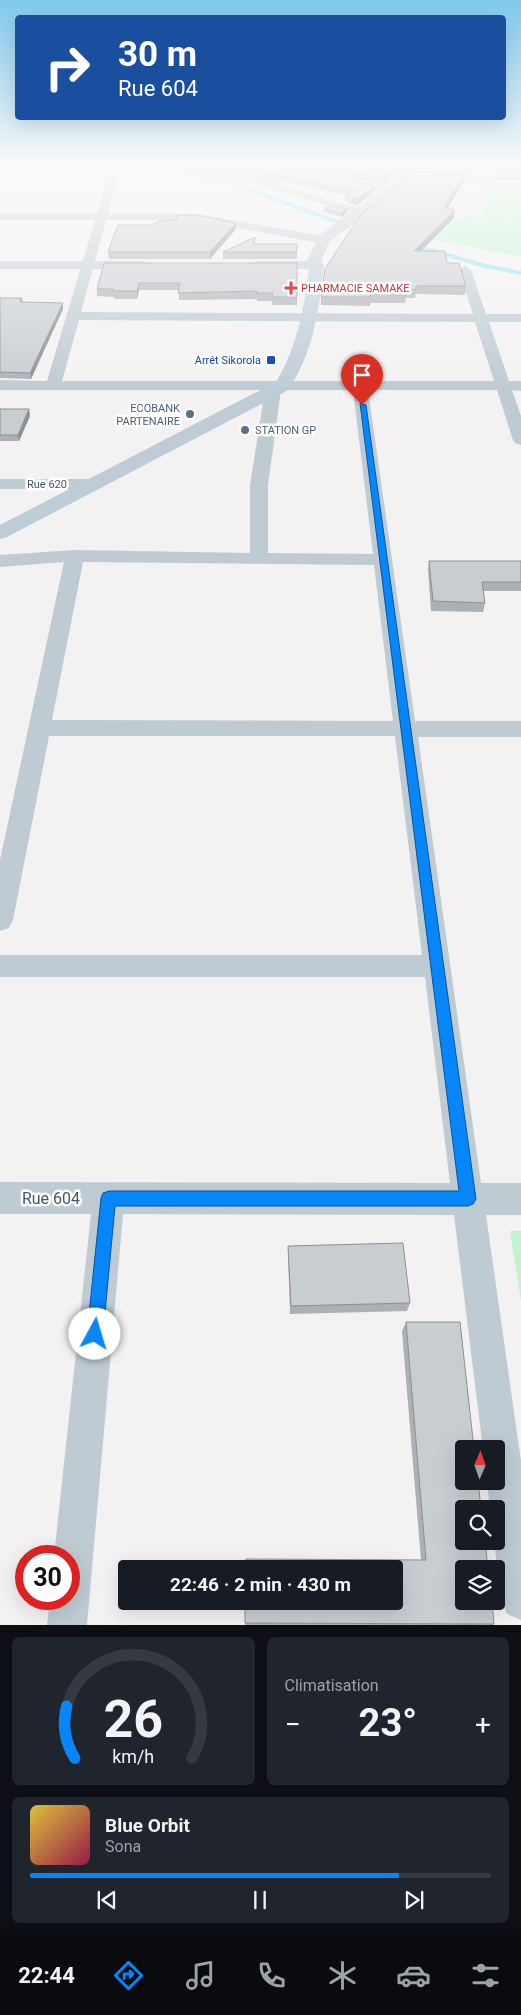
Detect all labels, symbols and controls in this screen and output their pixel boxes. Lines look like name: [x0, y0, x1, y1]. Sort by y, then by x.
text: 30 m: [118, 34, 197, 75]
icon: right: [35, 35, 100, 100]
text: Rue 604: [118, 76, 198, 101]
marker: PHARMACIE SAMAKE: [285, 282, 297, 294]
place label: PHARMACIE SAMAKE: [301, 282, 410, 295]
place label: Arrêt Sikorola: [195, 354, 261, 367]
marker: Arrêt Sikorola: [265, 354, 277, 366]
pin: [341, 354, 383, 405]
icon: arrive: [348, 361, 376, 389]
place label: ECOBANK PARTENAIRE: [116, 402, 180, 428]
marker: ECOBANK PARTENAIRE: [184, 408, 196, 420]
marker: STATION GP: [239, 424, 251, 436]
place label: STATION GP: [255, 424, 316, 437]
street label: Rue 620: [27, 478, 67, 491]
street label: Rue 604: [22, 1189, 80, 1208]
position arrow: [68, 1307, 120, 1359]
north arrow: [455, 1440, 505, 1490]
map controls: [455, 1440, 505, 1610]
button: search: [455, 1500, 505, 1550]
speed limit sign: 30: [15, 1545, 80, 1610]
button: layers: [455, 1560, 505, 1610]
text: 22:46 · 2 min · 430 m: [170, 1573, 351, 1596]
text: Climatisation: [285, 1676, 379, 1695]
text: 26: [103, 1689, 163, 1750]
text: 23°: [359, 1701, 417, 1745]
text: −: [285, 1708, 301, 1741]
text: +: [475, 1708, 491, 1741]
text: km/h: [112, 1746, 154, 1767]
text: Blue Orbit: [105, 1814, 190, 1837]
text: Sona: [105, 1837, 141, 1856]
icon: previous: [93, 1886, 121, 1914]
icon: pause: [246, 1886, 274, 1914]
icon: next: [400, 1886, 428, 1914]
icon: directions: [111, 1958, 146, 1993]
icon: music: [183, 1958, 218, 1993]
icon: phone: [254, 1958, 289, 1993]
icon: climate: [325, 1958, 360, 1993]
icon: car: [396, 1958, 431, 1993]
icon: filters: [468, 1958, 503, 1993]
text: 22:44: [18, 1963, 75, 1988]

